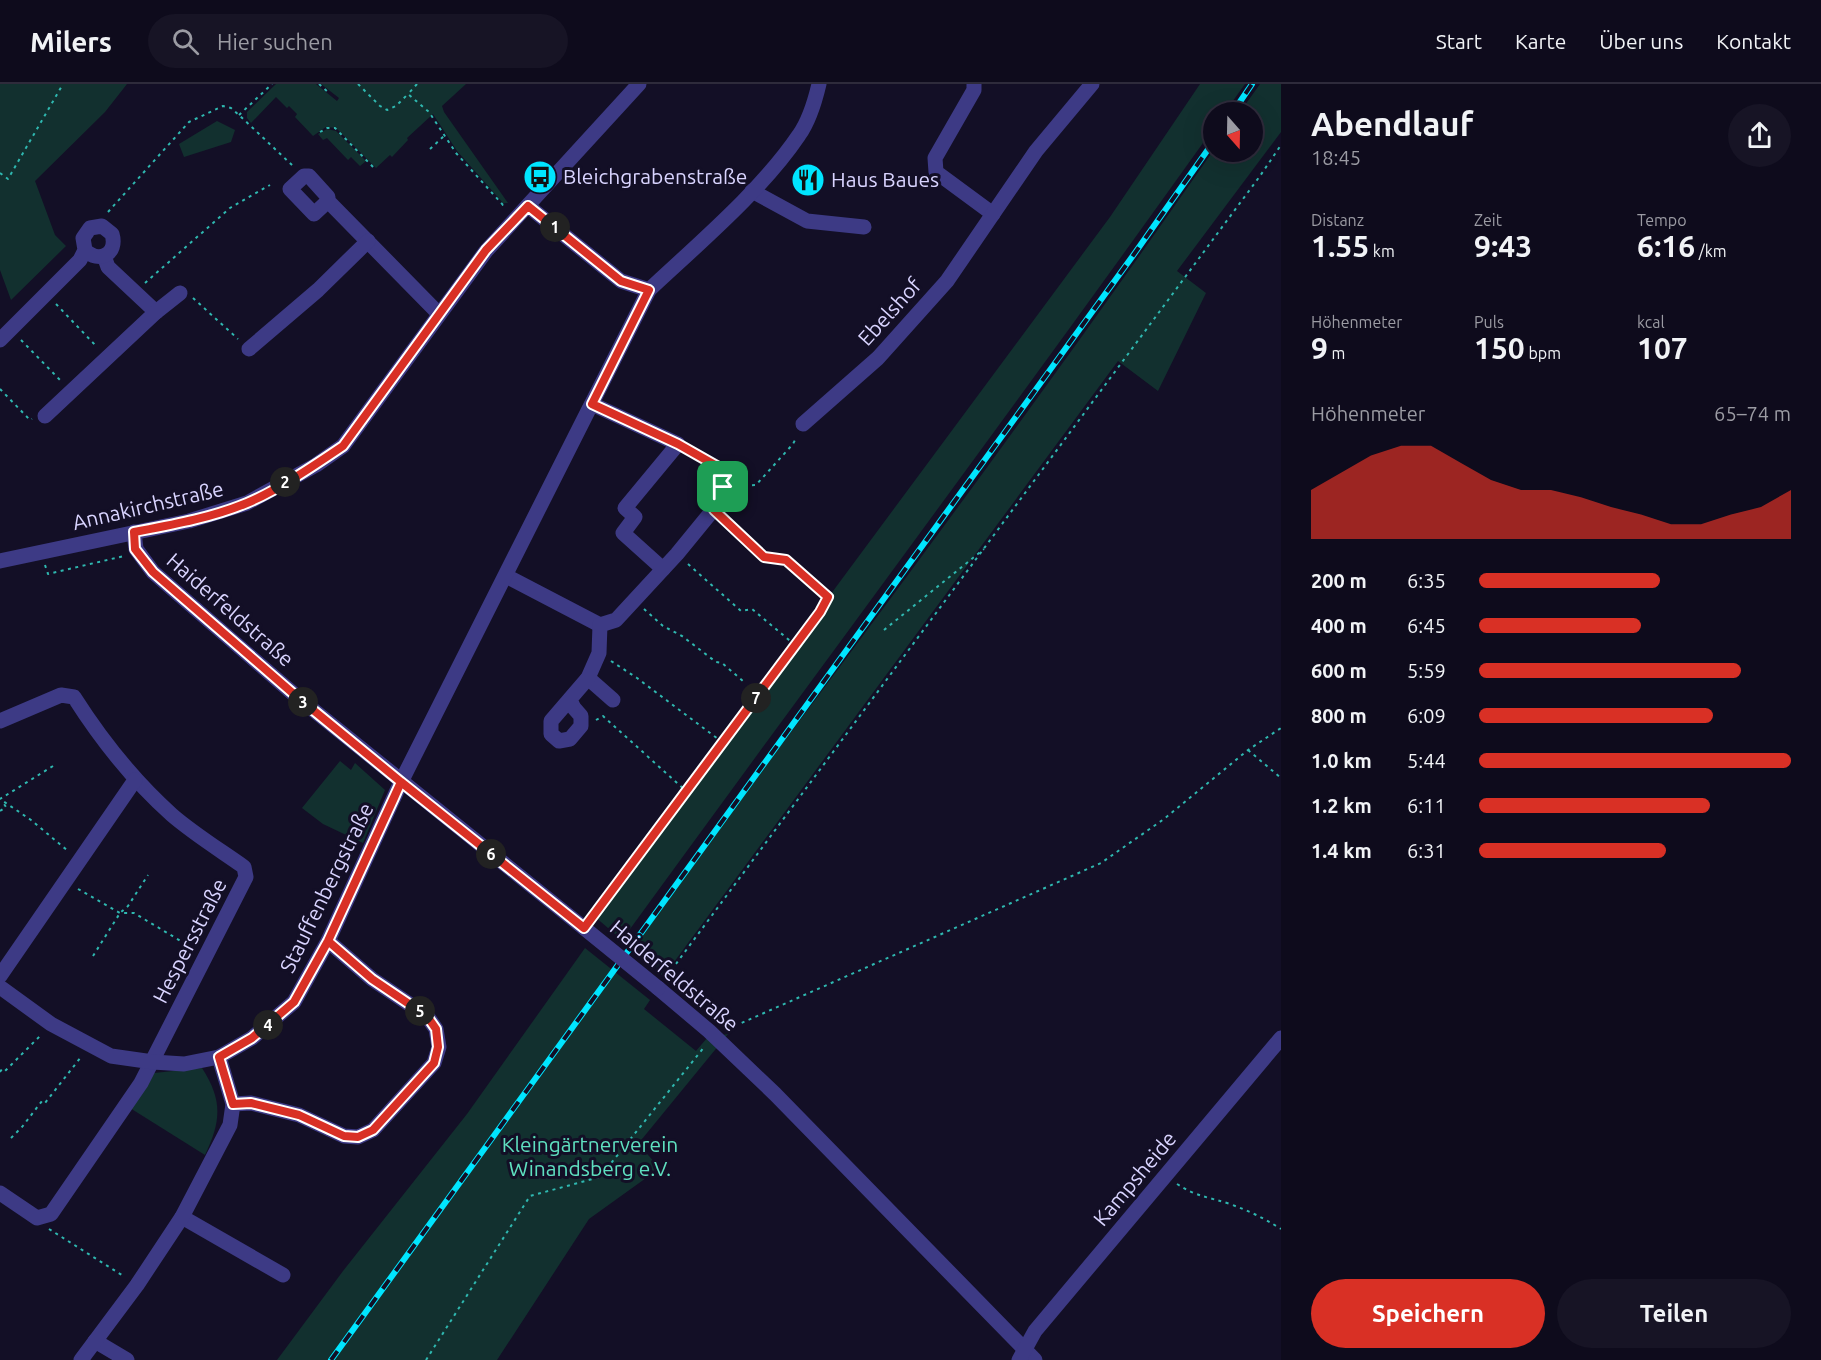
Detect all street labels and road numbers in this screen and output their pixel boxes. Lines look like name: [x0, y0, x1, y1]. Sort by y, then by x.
street label: Ebelshof: [853, 272, 926, 350]
street label: Annakirchstraße: [70, 476, 226, 534]
street label: Haiderfeldstraße: [162, 548, 299, 671]
street label: Stauffenbergstraße: [275, 799, 378, 976]
street label: Hespersstraße: [147, 874, 231, 1007]
street label: Haiderfeldstraße: [606, 915, 744, 1036]
street label: Kampsheide: [1088, 1126, 1181, 1230]

